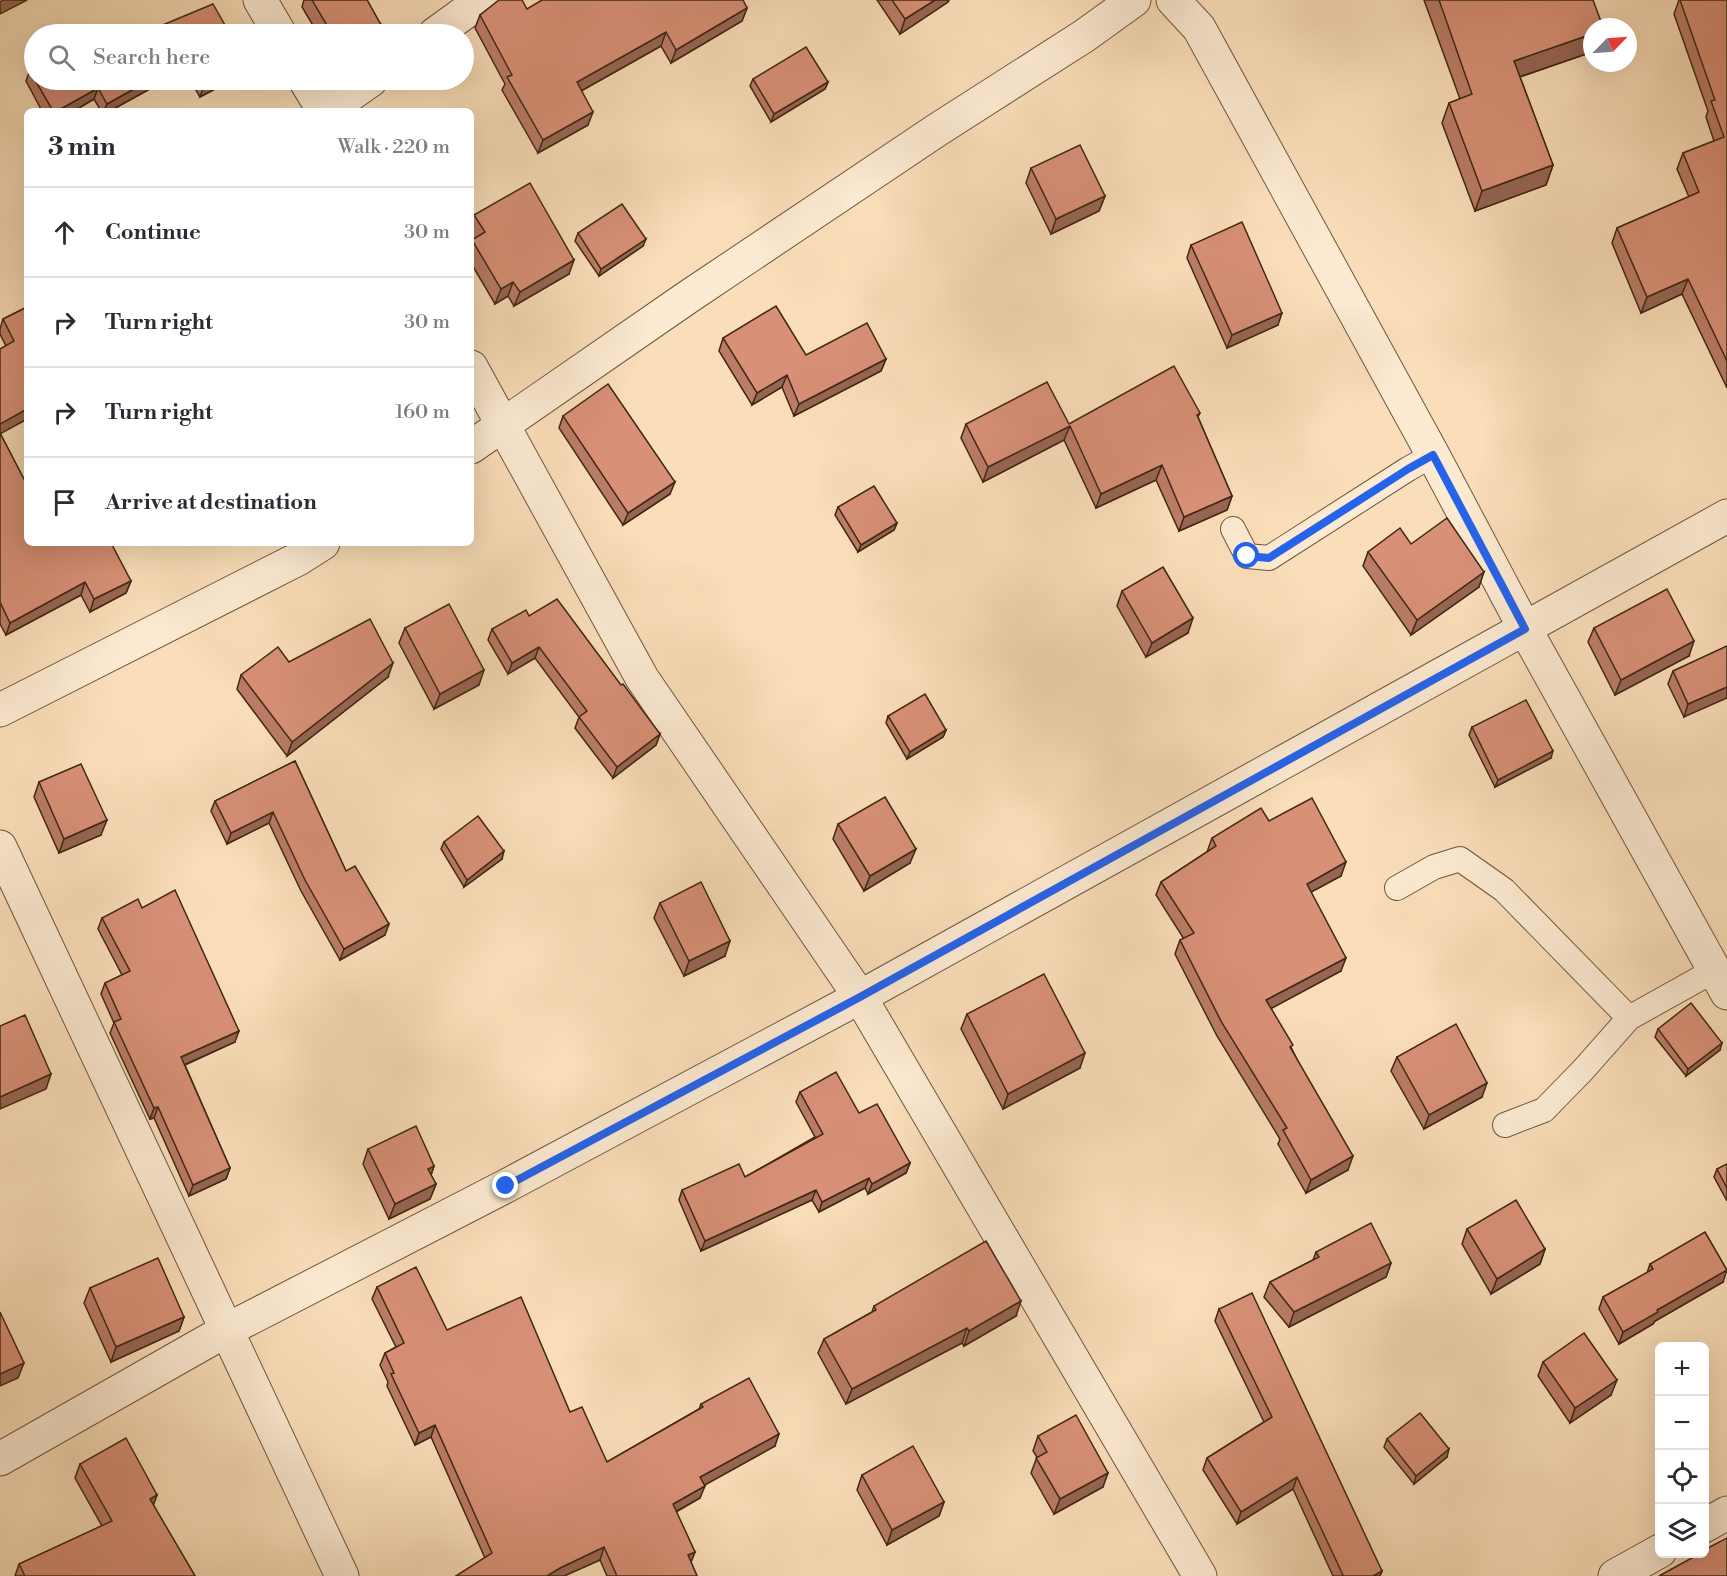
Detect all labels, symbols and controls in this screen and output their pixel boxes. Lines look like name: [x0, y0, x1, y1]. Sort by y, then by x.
north arrow: [1583, 18, 1637, 72]
search box: [24, 24, 474, 90]
icon: search: [45, 41, 78, 74]
text: Search here: [93, 44, 210, 71]
text: 3 min: [48, 131, 116, 163]
text: Walk · 220 m: [337, 135, 450, 160]
icon: ahead: [48, 216, 81, 249]
text: Continue: [105, 219, 201, 246]
text: 30 m: [404, 220, 450, 245]
icon: right: [48, 306, 81, 339]
text: Turn right: [105, 309, 213, 336]
text: 30 m: [404, 310, 450, 335]
icon: right: [48, 396, 81, 429]
text: Turn right: [105, 399, 213, 426]
text: 160 m: [395, 400, 450, 425]
icon: arrive: [48, 486, 81, 519]
text: Arrive at destination: [105, 489, 317, 516]
route start: [1233, 542, 1259, 568]
route end: [492, 1172, 518, 1198]
map controls: [1655, 1342, 1709, 1558]
button: +: [1655, 1342, 1709, 1396]
button: −: [1655, 1396, 1709, 1450]
button: locate: [1655, 1450, 1709, 1504]
button: layers: [1655, 1504, 1709, 1558]

